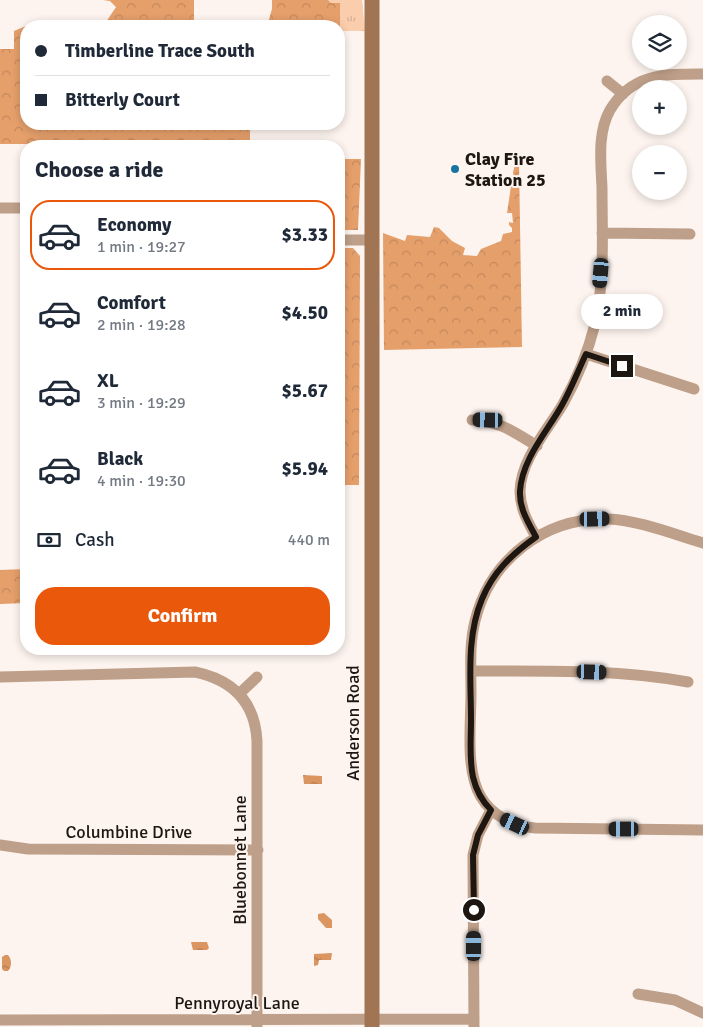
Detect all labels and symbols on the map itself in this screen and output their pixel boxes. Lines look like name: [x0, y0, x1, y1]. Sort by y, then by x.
place label: Clay Fire Station 25: [465, 148, 546, 191]
marker: Clay Fire Station 25: [449, 163, 461, 175]
car: [592, 257, 609, 289]
callout: 2 min: [581, 294, 663, 328]
route end: [611, 355, 633, 377]
car: [472, 412, 503, 428]
car: [579, 511, 610, 527]
car: [576, 664, 607, 680]
street label: Anderson Road: [342, 665, 364, 781]
street label: Bluebonnet Lane: [229, 795, 251, 925]
car: [498, 811, 531, 837]
street label: Columbine Drive: [66, 821, 192, 843]
car: [609, 822, 639, 837]
route start: [463, 899, 485, 921]
car: [466, 931, 481, 961]
street label: Pennyroyal Lane: [174, 992, 300, 1014]

